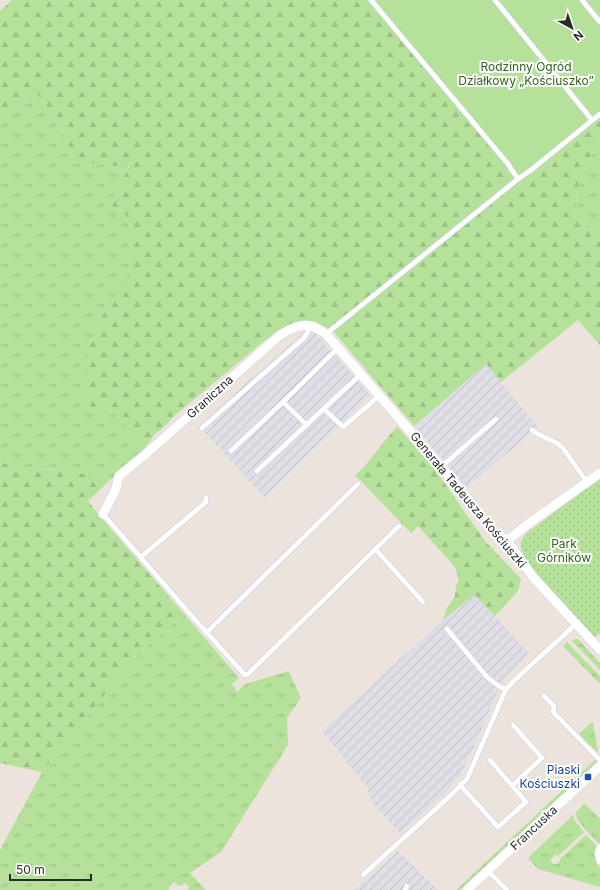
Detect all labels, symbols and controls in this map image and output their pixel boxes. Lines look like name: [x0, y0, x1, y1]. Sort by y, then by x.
north arrow: [552, 8, 592, 48]
text: N: [571, 28, 586, 44]
park label: Rodzinny Ogród Działkowy „Kościuszko”: [458, 59, 594, 88]
street label: Graniczna: [183, 372, 236, 421]
street label: Generała Tadeusza Kościuszki: [407, 429, 530, 571]
park label: Park Górników: [537, 536, 591, 565]
place label: Piaski Kościuszki: [520, 762, 580, 791]
marker: Piaski Kościuszki: [583, 772, 593, 782]
street label: Francuska: [507, 802, 560, 853]
scale bar: [10, 856, 91, 882]
text: 50 m: [16, 862, 45, 877]

